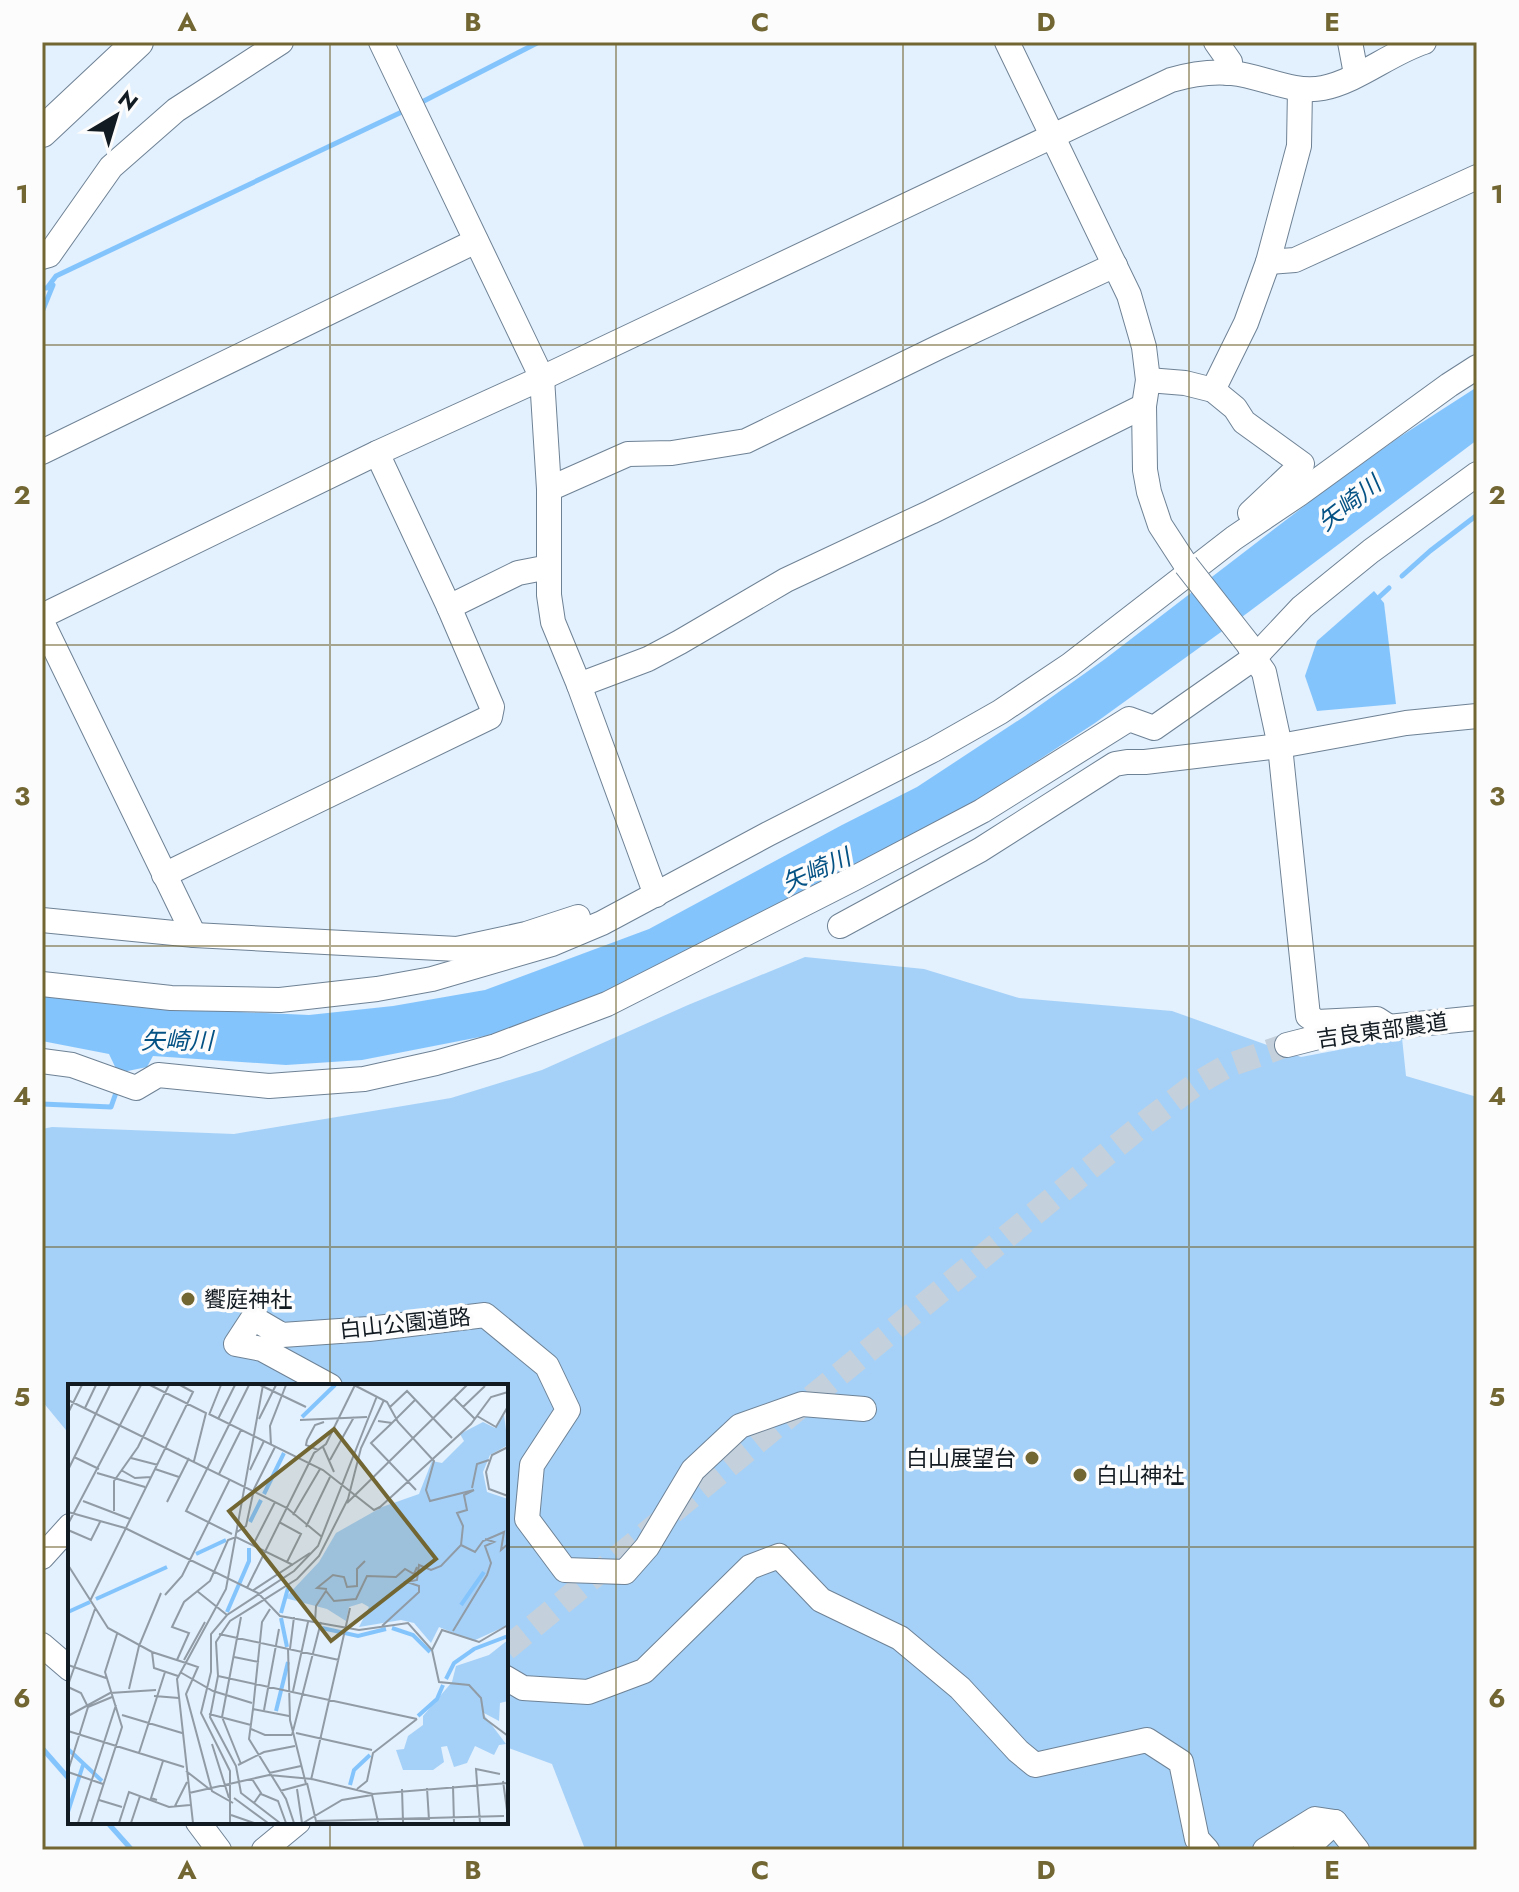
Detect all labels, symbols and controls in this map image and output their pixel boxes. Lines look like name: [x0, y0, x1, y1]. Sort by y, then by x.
text: A: [176, 3, 197, 41]
text: B: [464, 3, 482, 41]
text: C: [751, 3, 769, 41]
text: D: [1036, 3, 1056, 41]
text: E: [1324, 3, 1340, 41]
north arrow: [76, 76, 156, 156]
text: N: [112, 82, 145, 118]
text: 1: [15, 175, 29, 213]
text: 1: [1490, 175, 1504, 213]
water label: 矢崎川: [1310, 465, 1391, 539]
text: 2: [13, 476, 31, 514]
text: 2: [1488, 476, 1506, 514]
text: 3: [14, 777, 30, 815]
text: 3: [1489, 777, 1505, 815]
water label: 矢崎川: [776, 838, 859, 901]
street label: 吉良東部農道: [1314, 1005, 1450, 1055]
water label: 矢崎川: [141, 1023, 216, 1058]
text: 4: [13, 1077, 31, 1115]
text: 4: [1488, 1077, 1506, 1115]
place label: 饗庭神社: [204, 1283, 292, 1315]
marker: 饗庭神社: [179, 1290, 197, 1308]
street label: 白山公園道路: [338, 1300, 472, 1346]
text: 5: [14, 1378, 30, 1416]
text: 5: [1489, 1378, 1505, 1416]
inset map: [68, 1384, 508, 1824]
place label: 白山展望台: [906, 1442, 1016, 1474]
marker: 白山展望台: [1023, 1449, 1041, 1467]
place label: 白山神社: [1096, 1459, 1184, 1491]
marker: 白山神社: [1071, 1466, 1089, 1484]
text: 6: [13, 1679, 31, 1717]
text: 6: [1488, 1679, 1506, 1717]
text: A: [176, 1851, 197, 1889]
text: B: [464, 1851, 482, 1889]
text: C: [751, 1851, 769, 1889]
text: D: [1036, 1851, 1056, 1889]
text: E: [1324, 1851, 1340, 1889]

